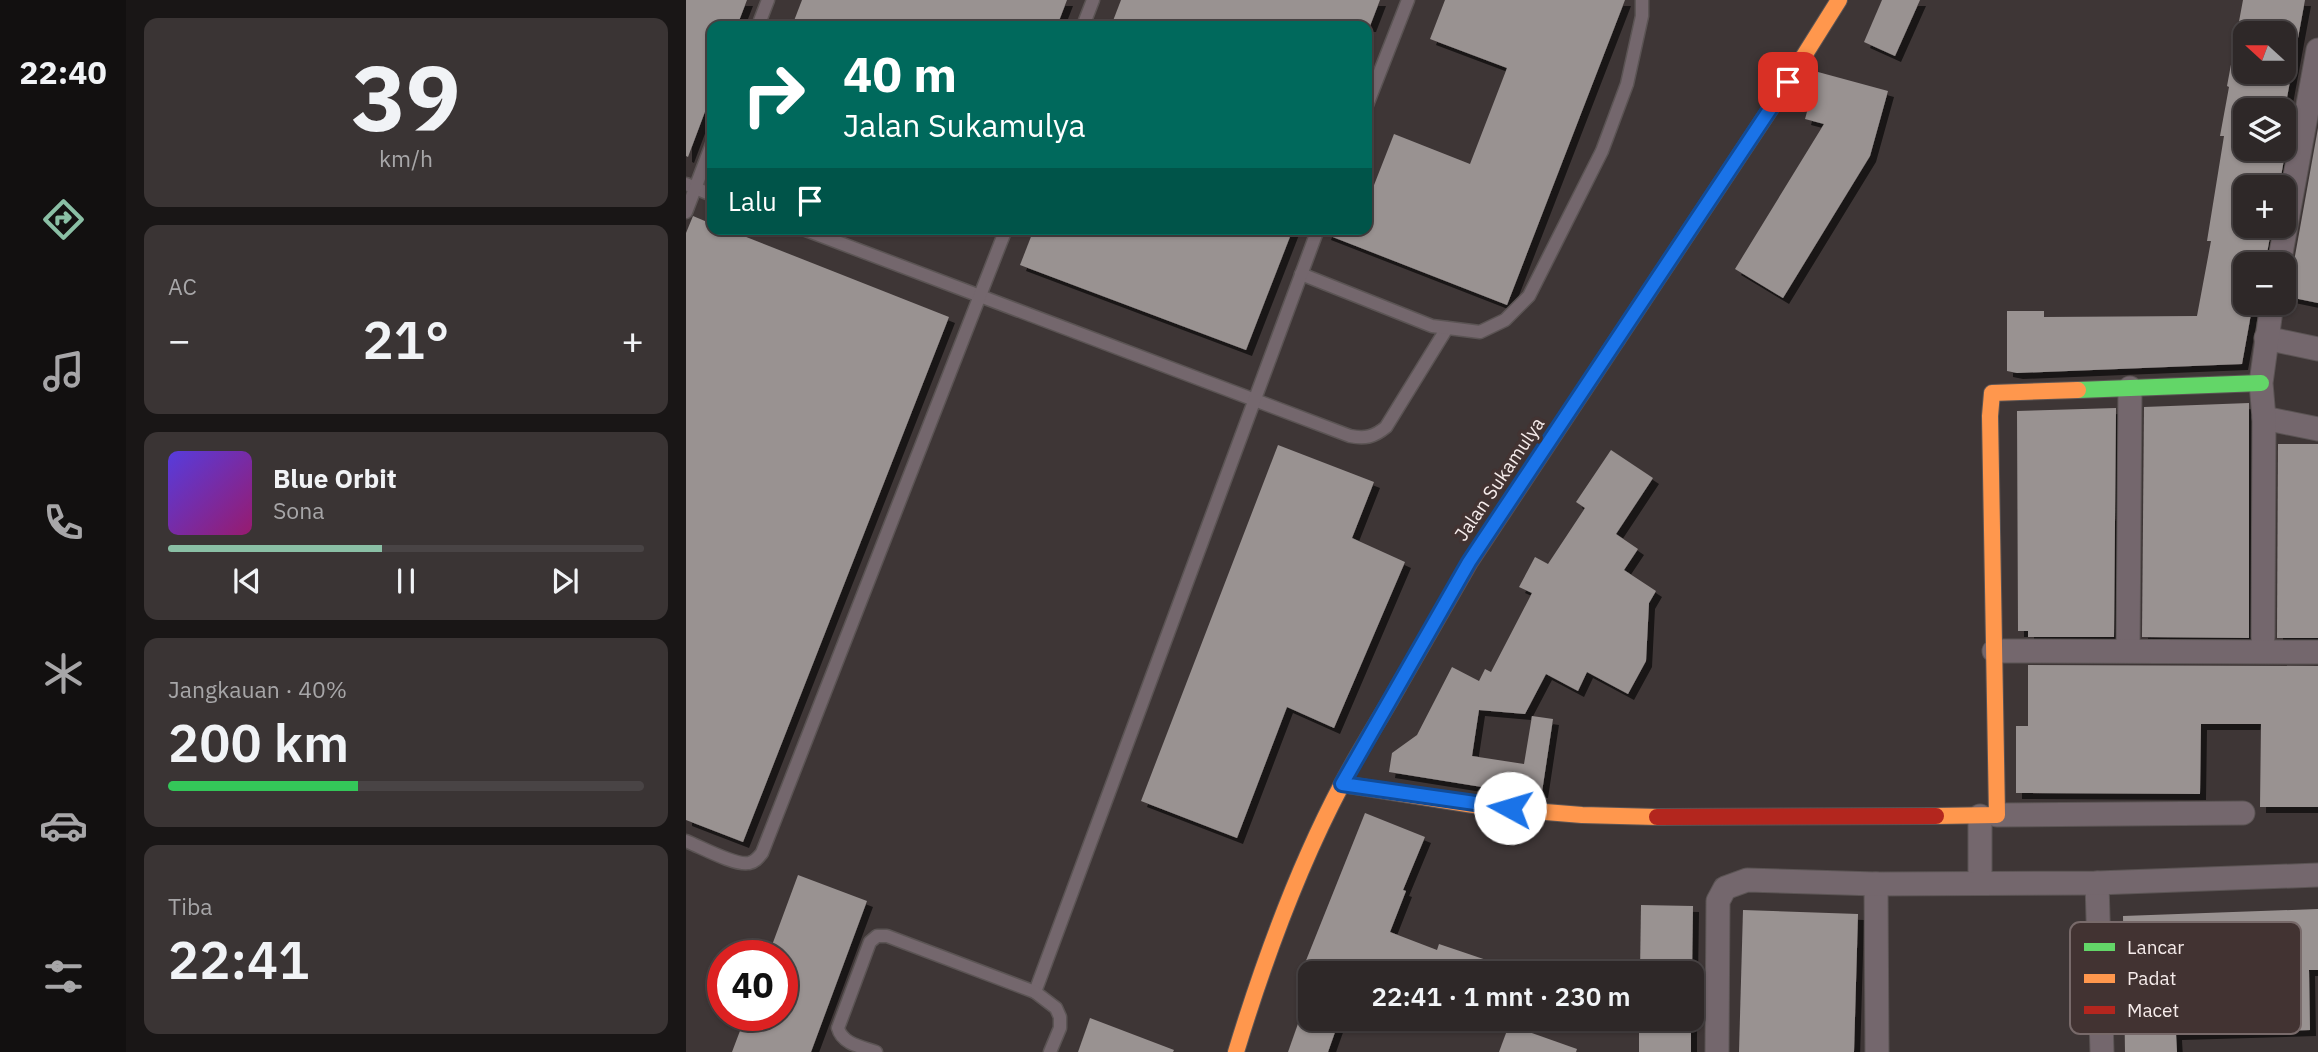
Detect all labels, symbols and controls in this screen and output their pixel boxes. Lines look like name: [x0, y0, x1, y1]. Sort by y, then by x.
north arrow: [2233, 21, 2296, 84]
map controls: [2233, 21, 2296, 315]
text: 39: [351, 38, 461, 156]
text: 40 m: [843, 42, 957, 105]
icon: right: [728, 49, 819, 140]
text: 22:40: [19, 51, 107, 93]
pin: [1758, 52, 1818, 112]
icon: arrive: [1769, 63, 1807, 101]
button: layers: [2233, 98, 2296, 161]
text: Jalan Sukamulya: [843, 104, 1086, 146]
text: km/h: [379, 143, 433, 173]
button: +: [2233, 175, 2296, 238]
icon: arrive: [791, 182, 829, 220]
text: Lalu: [728, 184, 777, 218]
icon: directions: [39, 195, 88, 244]
button: −: [2233, 252, 2296, 315]
text: AC: [168, 271, 197, 301]
text: 21°: [363, 306, 449, 373]
text: −: [168, 315, 191, 364]
text: +: [621, 315, 644, 364]
icon: music: [39, 347, 88, 396]
street label: Jalan Sukamulya: [1449, 413, 1549, 545]
text: Blue Orbit: [273, 461, 397, 495]
text: Sona: [273, 495, 325, 525]
icon: phone: [39, 498, 88, 547]
icon: previous: [228, 562, 266, 600]
icon: pause: [387, 562, 425, 600]
icon: next: [546, 562, 584, 600]
icon: climate: [39, 649, 88, 698]
text: Jangkauan · 40%: [168, 674, 347, 704]
text: 200 km: [168, 709, 349, 776]
position arrow: [1473, 771, 1547, 845]
icon: car: [39, 801, 88, 850]
text: Tiba: [168, 891, 213, 921]
legend: [2070, 922, 2301, 1034]
text: 22:41: [168, 926, 309, 993]
text: Lancar: [2127, 935, 2184, 959]
speed limit sign: 40: [707, 940, 798, 1031]
icon: filters: [39, 952, 88, 1001]
text: Padat: [2127, 966, 2176, 990]
text: 22:41 · 1 mnt · 230 m: [1371, 979, 1631, 1013]
text: Macet: [2127, 998, 2179, 1022]

